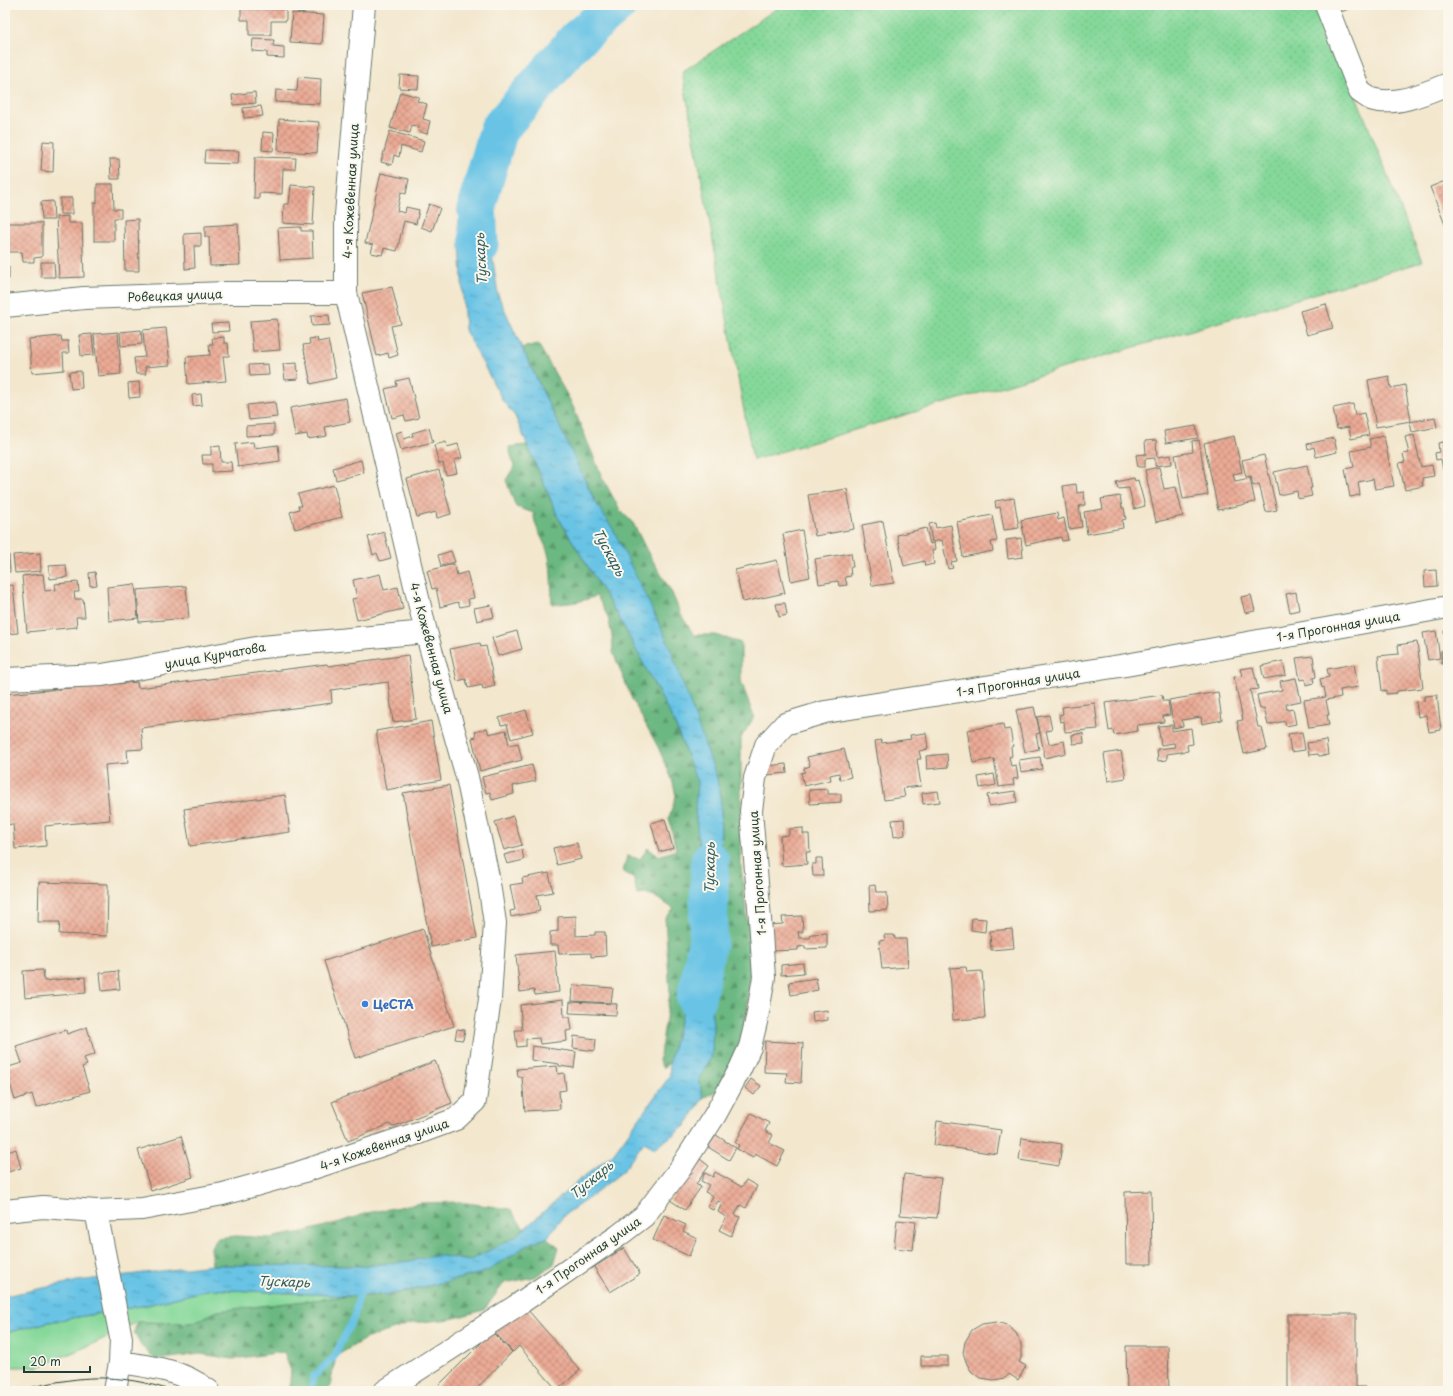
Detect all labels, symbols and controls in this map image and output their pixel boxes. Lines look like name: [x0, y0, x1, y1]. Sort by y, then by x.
street label: 4-я Кожевенная улица: [337, 123, 363, 259]
water label: Тускарь: [469, 231, 491, 285]
street label: Ровецкая улица: [127, 284, 223, 306]
water label: Тускарь: [590, 525, 631, 580]
street label: 4-я Кожевенная улица: [406, 580, 458, 716]
street label: 1-я Прогонная улица: [1275, 606, 1401, 646]
street label: улица Курчатова: [163, 637, 267, 673]
street label: 1-я Прогонная улица: [955, 663, 1081, 701]
street label: 1-я Прогонная улица: [744, 810, 770, 936]
water label: Тускарь: [699, 841, 719, 894]
place label: ЦеСТА: [373, 995, 414, 1013]
marker: ЦеСТА: [360, 999, 370, 1009]
street label: 4-я Кожевенная улица: [317, 1113, 451, 1175]
water label: Тускарь: [565, 1155, 618, 1203]
street label: 1-я Прогонная улица: [532, 1212, 645, 1298]
water label: Тускарь: [258, 1271, 311, 1291]
scale bar: [24, 1348, 90, 1374]
text: 20 m: [30, 1352, 61, 1370]

